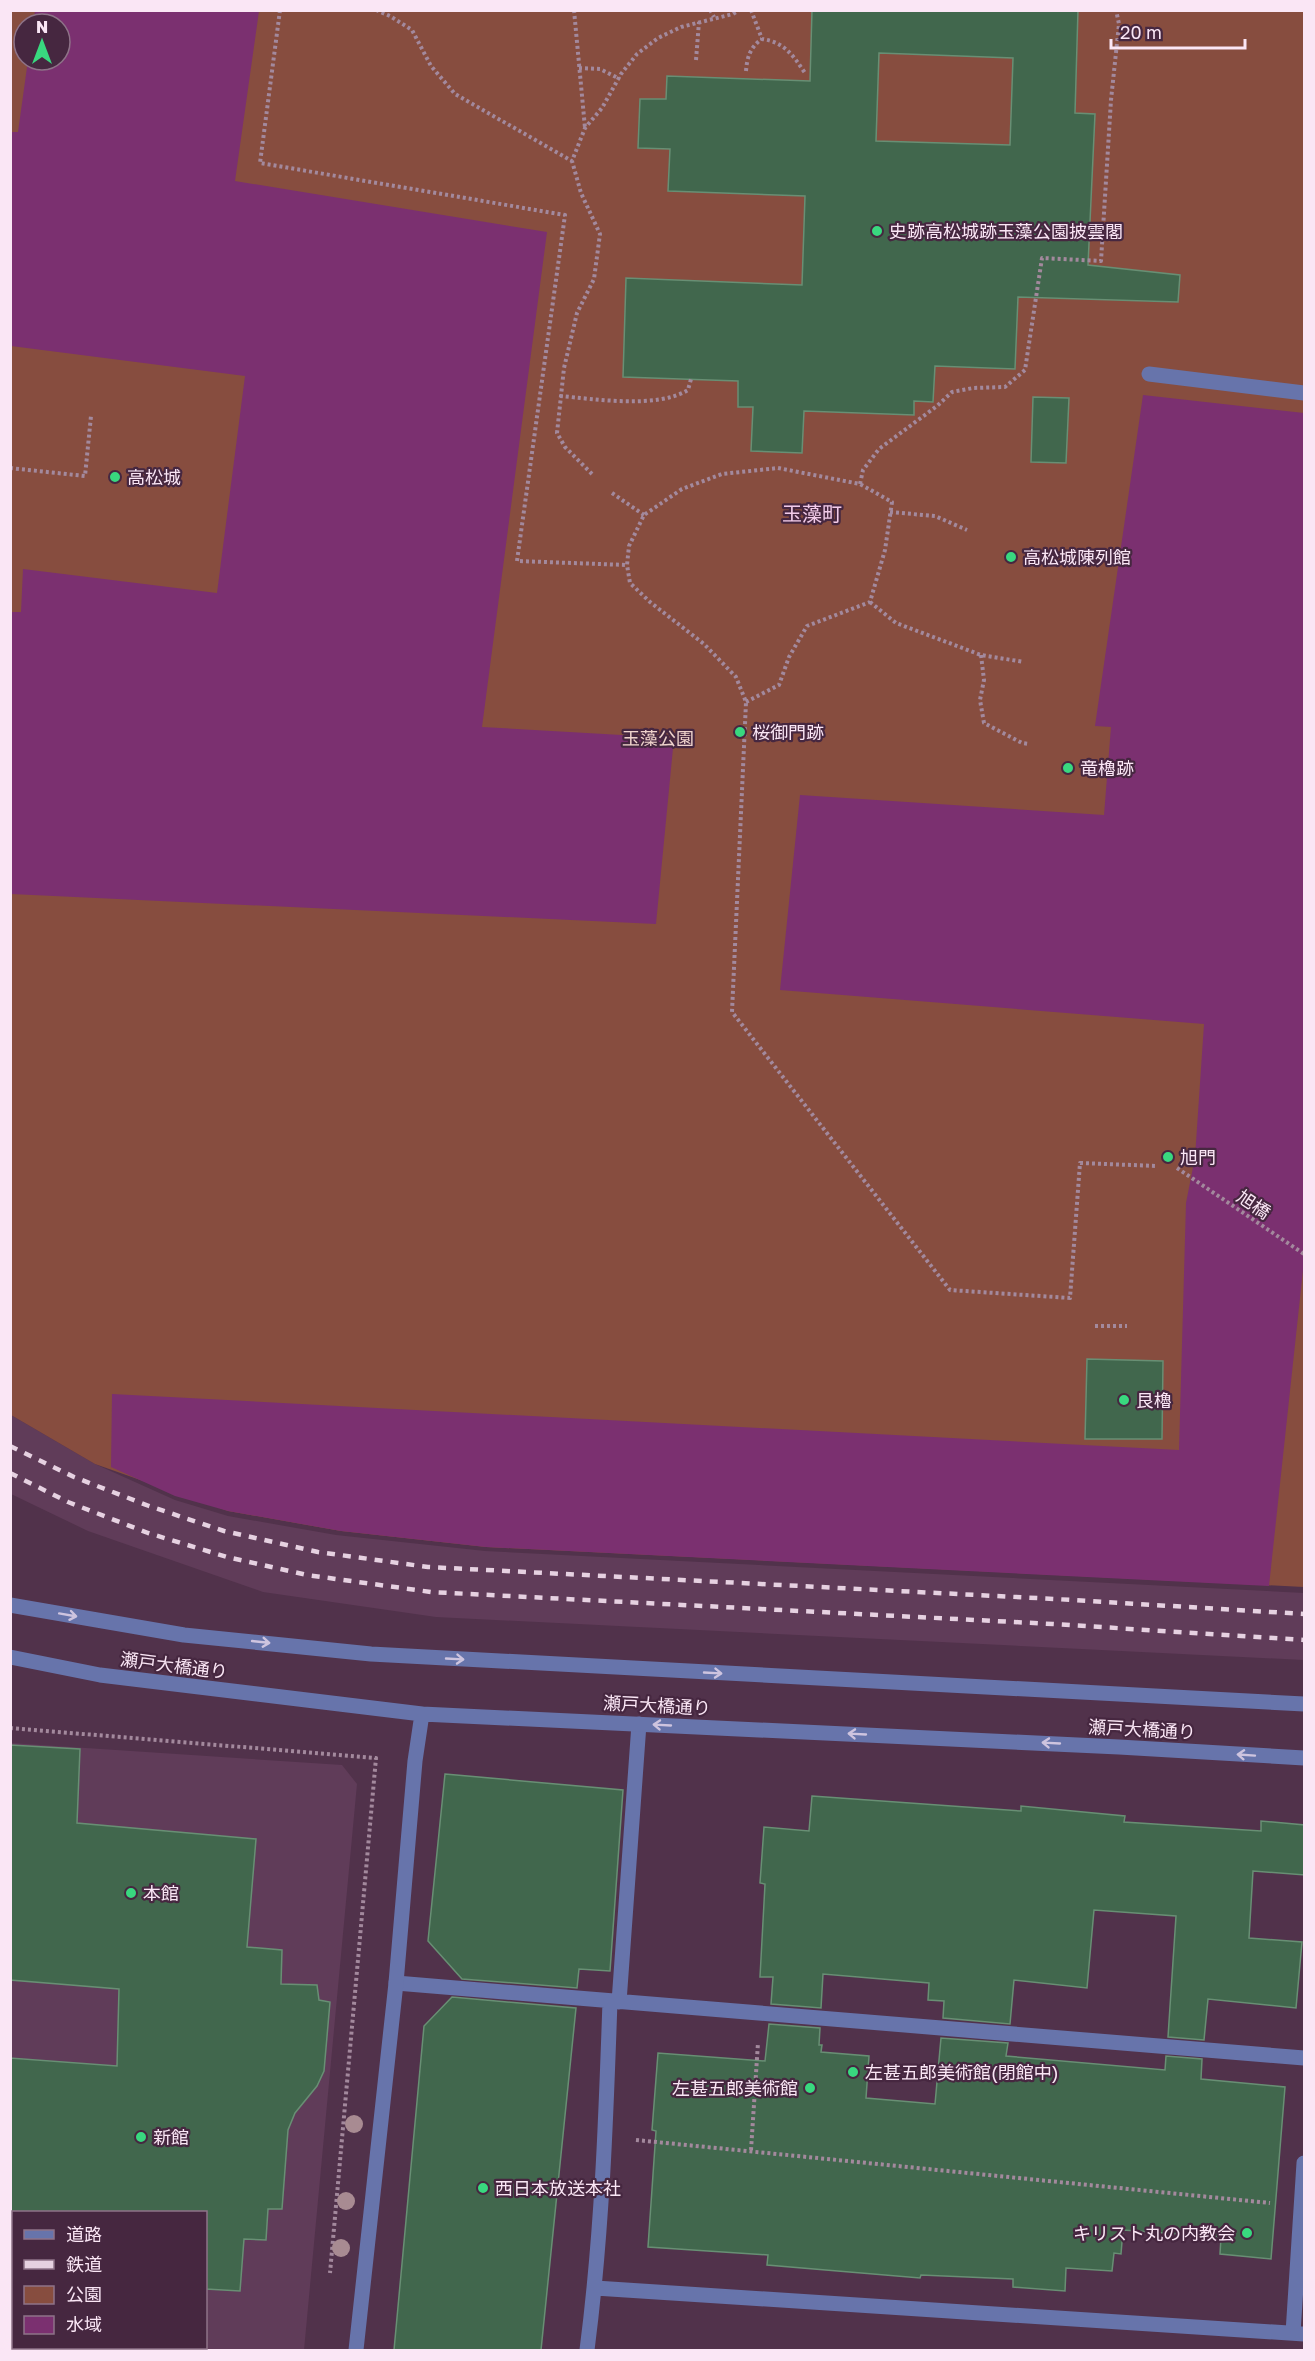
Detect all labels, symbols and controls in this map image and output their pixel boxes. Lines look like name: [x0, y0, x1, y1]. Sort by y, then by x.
north arrow: [12, 12, 72, 72]
scale bar: [1111, 12, 1244, 50]
text: N: [36, 17, 48, 37]
text: 20 m: [1120, 21, 1162, 43]
place label: 史跡高松城跡玉藻公園披雲閣: [889, 220, 1123, 242]
marker: 史跡高松城跡玉藻公園披雲閣: [870, 224, 884, 238]
place label: 高松城: [127, 466, 181, 488]
marker: 高松城: [108, 470, 122, 484]
district label: 玉藻町: [782, 501, 842, 525]
place label: 高松城陳列館: [1023, 546, 1131, 568]
marker: 高松城陳列館: [1004, 550, 1018, 564]
place label: 桜御門跡: [752, 721, 824, 743]
marker: 桜御門跡: [733, 725, 747, 739]
park label: 玉藻公園: [622, 727, 694, 749]
place label: 竜櫓跡: [1080, 757, 1134, 779]
marker: 竜櫓跡: [1061, 761, 1075, 775]
place label: 旭門: [1180, 1146, 1216, 1168]
marker: 旭門: [1161, 1150, 1175, 1164]
street label: 旭橋: [1233, 1185, 1275, 1223]
place label: 艮櫓: [1136, 1389, 1172, 1411]
marker: 艮櫓: [1117, 1393, 1131, 1407]
one-way arrow: [58, 1610, 78, 1621]
one-way arrow: [251, 1637, 271, 1648]
street label: 瀬戸大橋通り: [119, 1648, 229, 1682]
one-way arrow: [445, 1654, 465, 1665]
one-way arrow: [702, 1668, 722, 1679]
street label: 瀬戸大橋通り: [602, 1691, 712, 1719]
street label: 瀬戸大橋通り: [1087, 1715, 1197, 1743]
one-way arrow: [652, 1719, 672, 1730]
one-way arrow: [847, 1729, 867, 1740]
one-way arrow: [1042, 1738, 1062, 1749]
one-way arrow: [1237, 1749, 1257, 1760]
place label: 本館: [143, 1882, 179, 1904]
marker: 本館: [124, 1886, 138, 1900]
place label: 左甚五郎美術館(閉館中): [865, 2061, 1059, 2083]
marker: 左甚五郎美術館(閉館中): [846, 2065, 860, 2079]
place label: 左甚五郎美術館: [672, 2077, 798, 2099]
marker: 左甚五郎美術館: [803, 2081, 817, 2095]
place label: 新館: [153, 2126, 189, 2148]
marker: 新館: [134, 2130, 148, 2144]
place label: 西日本放送本社: [495, 2177, 621, 2199]
marker: 西日本放送本社: [476, 2181, 490, 2195]
legend: [12, 2211, 207, 2349]
place label: キリスト丸の内教会: [1073, 2222, 1235, 2244]
text: 道路: [66, 2223, 102, 2245]
marker: キリスト丸の内教会: [1240, 2226, 1254, 2240]
text: 鉄道: [66, 2253, 102, 2275]
text: 公園: [66, 2283, 102, 2305]
text: 水域: [66, 2313, 102, 2335]

